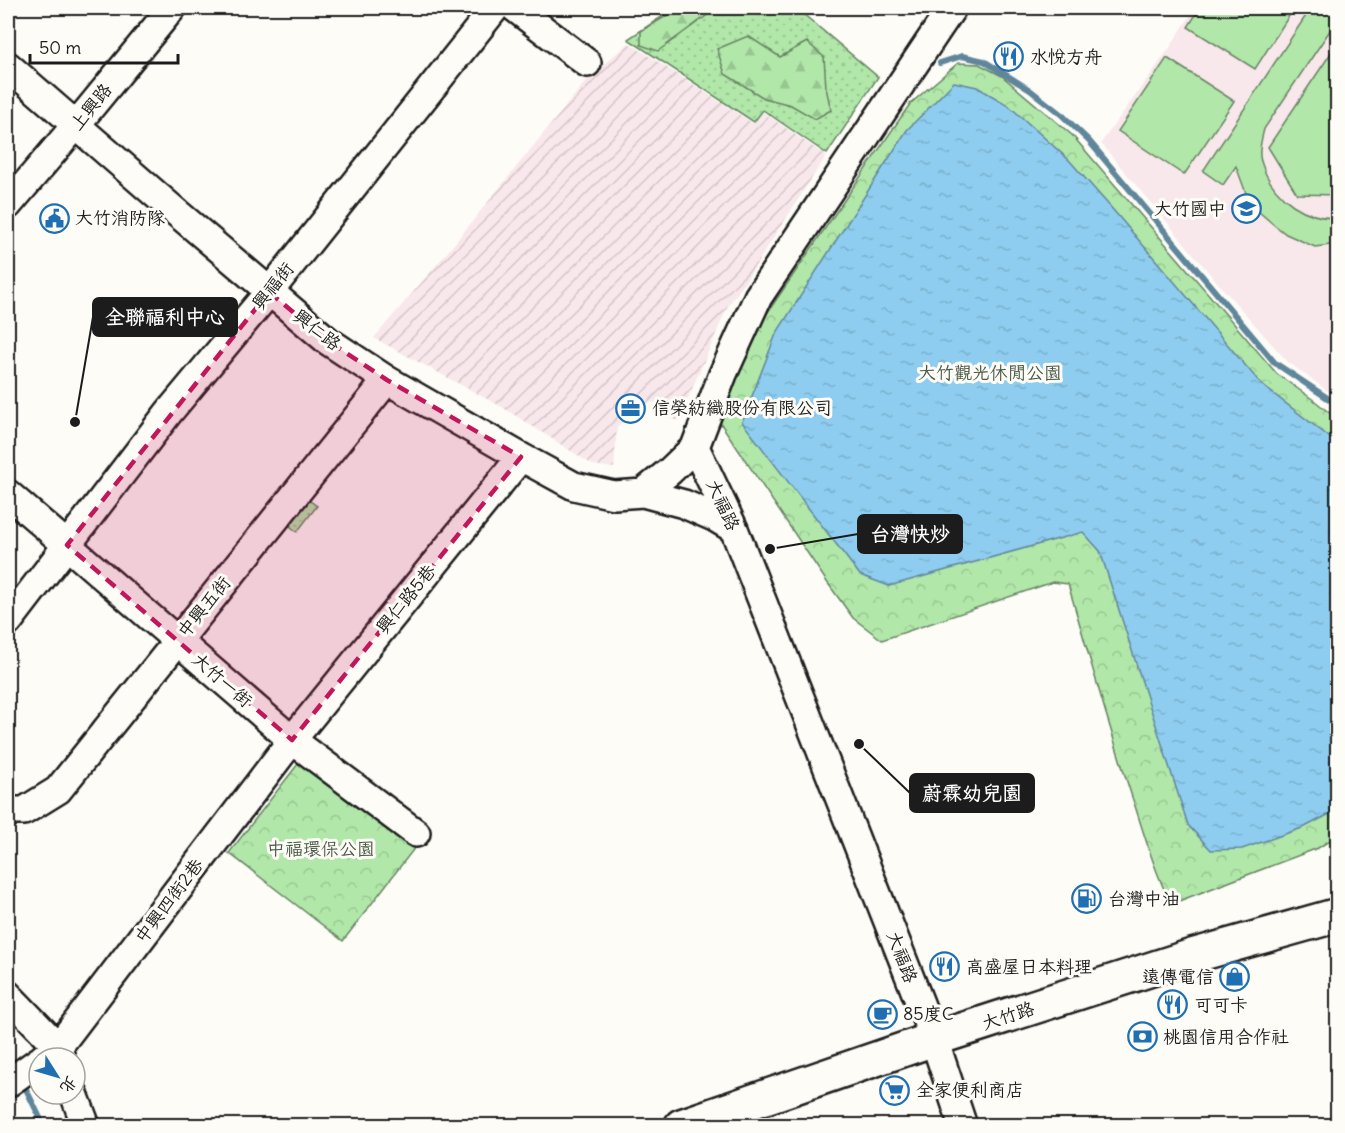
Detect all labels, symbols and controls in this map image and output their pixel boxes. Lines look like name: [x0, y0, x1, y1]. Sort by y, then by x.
scale bar: [30, 27, 178, 65]
text: 50 m: [39, 36, 81, 59]
restaurant icon: 水悅方舟: [993, 41, 1025, 73]
place label: 水悅方舟: [1030, 45, 1102, 68]
street label: 上興路: [65, 78, 117, 135]
school or university icon: 大竹國中: [1231, 193, 1263, 225]
place label: 大竹國中: [1154, 197, 1226, 220]
public building icon: 大竹消防隊: [38, 202, 70, 234]
place label: 大竹消防隊: [75, 206, 165, 229]
street label: 興福街: [247, 257, 299, 314]
callout: 全聯福利中心: [93, 298, 237, 336]
text: 全聯福利中心: [105, 304, 225, 329]
street label: 興仁路: [289, 304, 346, 355]
park label: 大竹觀光休閒公園: [918, 361, 1062, 384]
office icon: 信榮紡織股份有限公司: [615, 392, 647, 424]
place label: 信榮紡織股份有限公司: [652, 396, 832, 419]
street label: 大福路: [702, 475, 745, 534]
callout: 台灣快炒: [858, 515, 962, 553]
text: 台灣快炒: [870, 521, 950, 546]
street label: 興仁路5巷: [371, 559, 440, 638]
street label: 中興五街: [172, 571, 235, 642]
street label: 大竹一街: [188, 647, 257, 712]
callout: 蔚霖幼兒園: [910, 774, 1034, 812]
text: 蔚霖幼兒園: [922, 780, 1022, 805]
park label: 中福環保公園: [267, 837, 375, 860]
street label: 中興四街2巷: [129, 854, 208, 948]
fuel station icon: 台灣中油: [1071, 883, 1103, 915]
place label: 台灣中油: [1108, 887, 1180, 910]
street label: 大福路: [882, 927, 923, 986]
restaurant icon: 高盛屋日本料理: [929, 951, 961, 983]
place label: 高盛屋日本料理: [966, 955, 1092, 978]
shop icon: 遠傳電信: [1219, 961, 1251, 993]
place label: 遠傳電信: [1142, 965, 1214, 988]
restaurant icon: 可可卡: [1157, 989, 1189, 1021]
place label: 可可卡: [1194, 993, 1248, 1016]
street label: 大竹路: [979, 996, 1037, 1035]
cafe icon: 85度C: [866, 998, 898, 1030]
place label: 85度C: [903, 1002, 954, 1025]
bank icon: 桃園信用合作社: [1126, 1021, 1158, 1053]
place label: 桃園信用合作社: [1163, 1025, 1289, 1048]
north arrow: [27, 1046, 87, 1106]
text: 北: [56, 1073, 82, 1097]
supermarket icon: 全家便利商店: [879, 1074, 911, 1106]
place label: 全家便利商店: [916, 1078, 1024, 1101]

